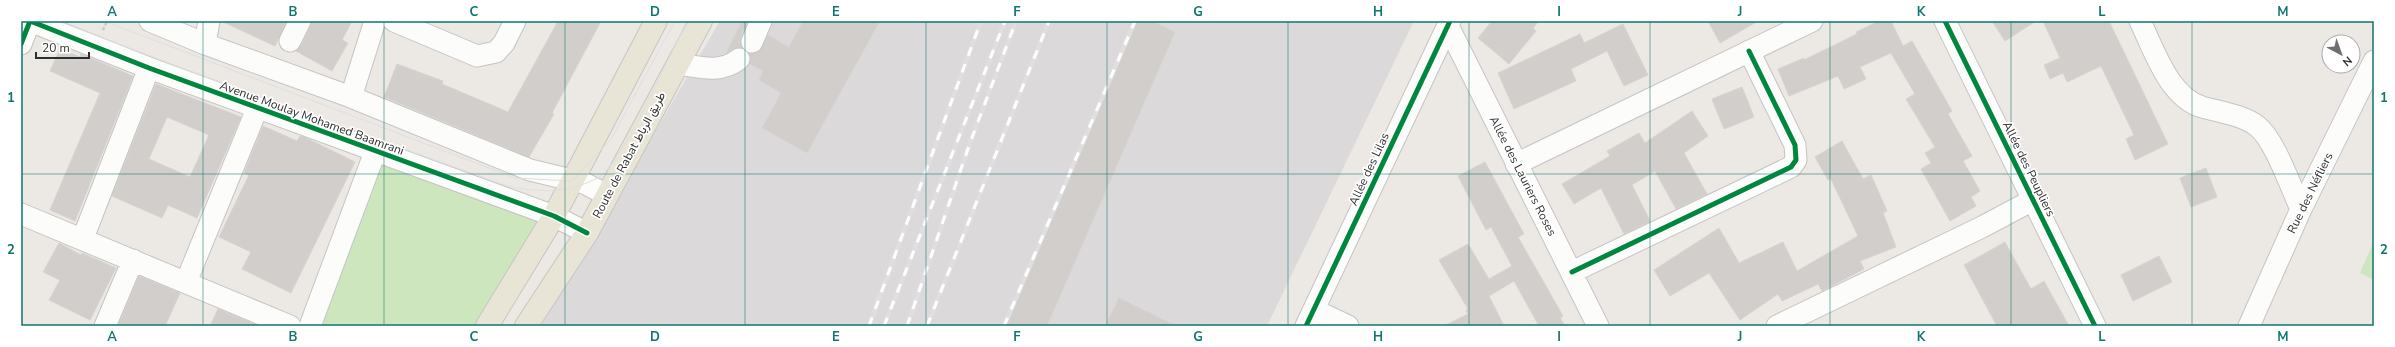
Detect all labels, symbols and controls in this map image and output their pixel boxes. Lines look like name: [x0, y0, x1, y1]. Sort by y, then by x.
text: A: [107, 3, 117, 21]
text: B: [289, 3, 298, 21]
text: C: [470, 3, 479, 21]
text: D: [650, 3, 660, 21]
text: E: [832, 3, 840, 21]
text: F: [1013, 3, 1021, 21]
text: G: [1193, 3, 1203, 21]
text: H: [1373, 3, 1383, 21]
text: I: [1557, 3, 1561, 21]
text: J: [1737, 3, 1742, 21]
text: K: [1917, 3, 1926, 21]
text: L: [2098, 3, 2106, 21]
text: M: [2277, 3, 2289, 21]
scale bar: [36, 34, 89, 60]
north arrow: [2321, 34, 2361, 74]
text: 20 m: [42, 40, 70, 56]
text: N: [2339, 53, 2355, 70]
street label: Avenue Moulay Mohamed Baamrani: [218, 77, 406, 159]
text: 1: [7, 89, 15, 107]
street label: Route de Rabat طريق الرباط: [589, 89, 669, 221]
text: 1: [2380, 89, 2388, 107]
street label: Allée des Lauriers Roses: [1486, 113, 1560, 239]
street label: Allée des Peupliers: [1999, 119, 2059, 219]
street label: Allée des Lilas: [1345, 130, 1393, 208]
street label: Rue des Néfliers: [2283, 150, 2337, 236]
text: 2: [7, 241, 15, 259]
text: 2: [2380, 241, 2388, 259]
text: A: [107, 328, 117, 346]
text: B: [289, 328, 298, 346]
text: C: [470, 328, 479, 346]
text: D: [650, 328, 660, 346]
text: E: [832, 328, 840, 346]
text: F: [1013, 328, 1021, 346]
text: G: [1193, 328, 1203, 346]
text: H: [1373, 328, 1383, 346]
text: I: [1557, 328, 1561, 346]
text: J: [1737, 328, 1742, 346]
text: K: [1917, 328, 1926, 346]
text: L: [2098, 328, 2106, 346]
text: M: [2277, 328, 2289, 346]

